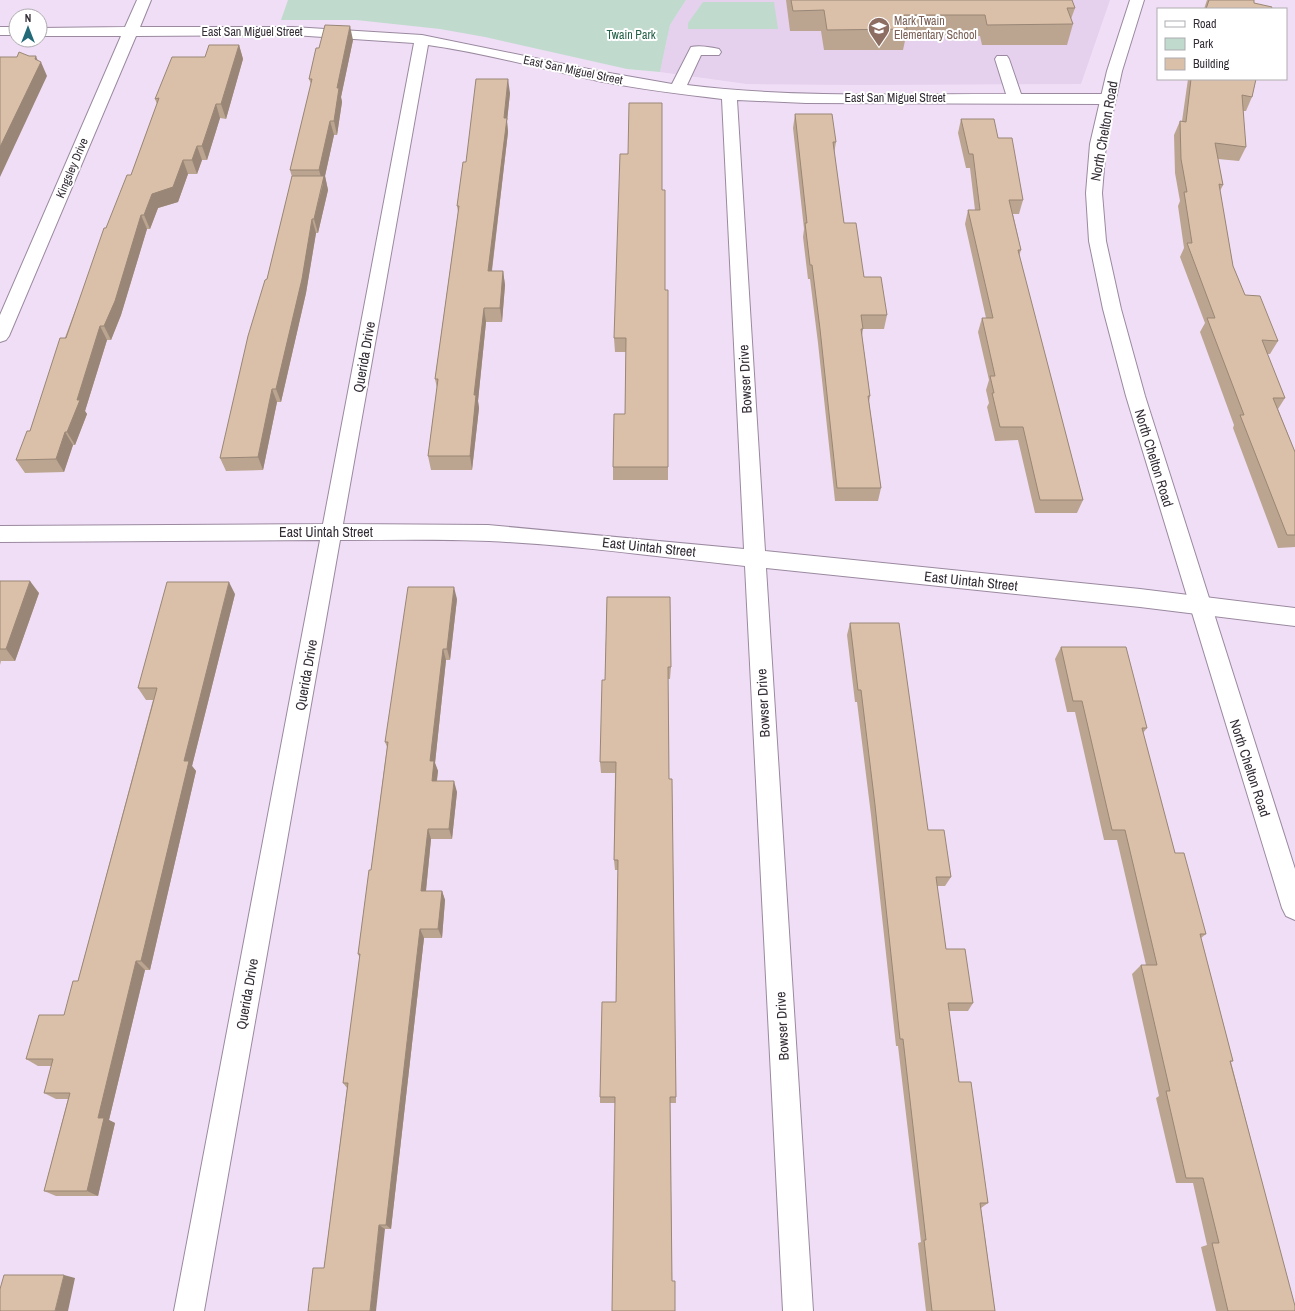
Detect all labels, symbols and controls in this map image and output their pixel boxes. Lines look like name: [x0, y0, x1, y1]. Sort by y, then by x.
north arrow: [8, 8, 48, 48]
legend: [1157, 8, 1287, 80]
text: N: [25, 11, 31, 25]
place label: Mark Twain Elementary School: [894, 13, 977, 43]
school or university icon: Mark Twain Elementary School: [866, 15, 892, 48]
text: Road: [1193, 16, 1217, 32]
street label: East San Miguel Street: [201, 24, 303, 40]
park label: Twain Park: [606, 27, 656, 43]
text: Park: [1193, 36, 1213, 52]
street label: East San Miguel Street: [522, 52, 624, 88]
text: Building: [1193, 56, 1230, 72]
street label: North Chelton Road: [1086, 79, 1122, 183]
street label: East San Miguel Street: [844, 90, 946, 106]
street label: Kingsley Drive: [52, 135, 92, 201]
street label: Querida Drive: [349, 320, 379, 394]
street label: Bowser Drive: [734, 344, 756, 414]
street label: North Chelton Road: [1131, 407, 1177, 509]
street label: East Uintah Street: [279, 523, 373, 541]
street label: East Uintah Street: [601, 533, 697, 561]
street label: East Uintah Street: [923, 567, 1019, 595]
street label: Querida Drive: [291, 638, 321, 712]
street label: Bowser Drive: [752, 668, 774, 738]
street label: North Chelton Road: [1226, 717, 1274, 819]
street label: Querida Drive: [232, 957, 262, 1031]
street label: Bowser Drive: [771, 991, 793, 1061]

